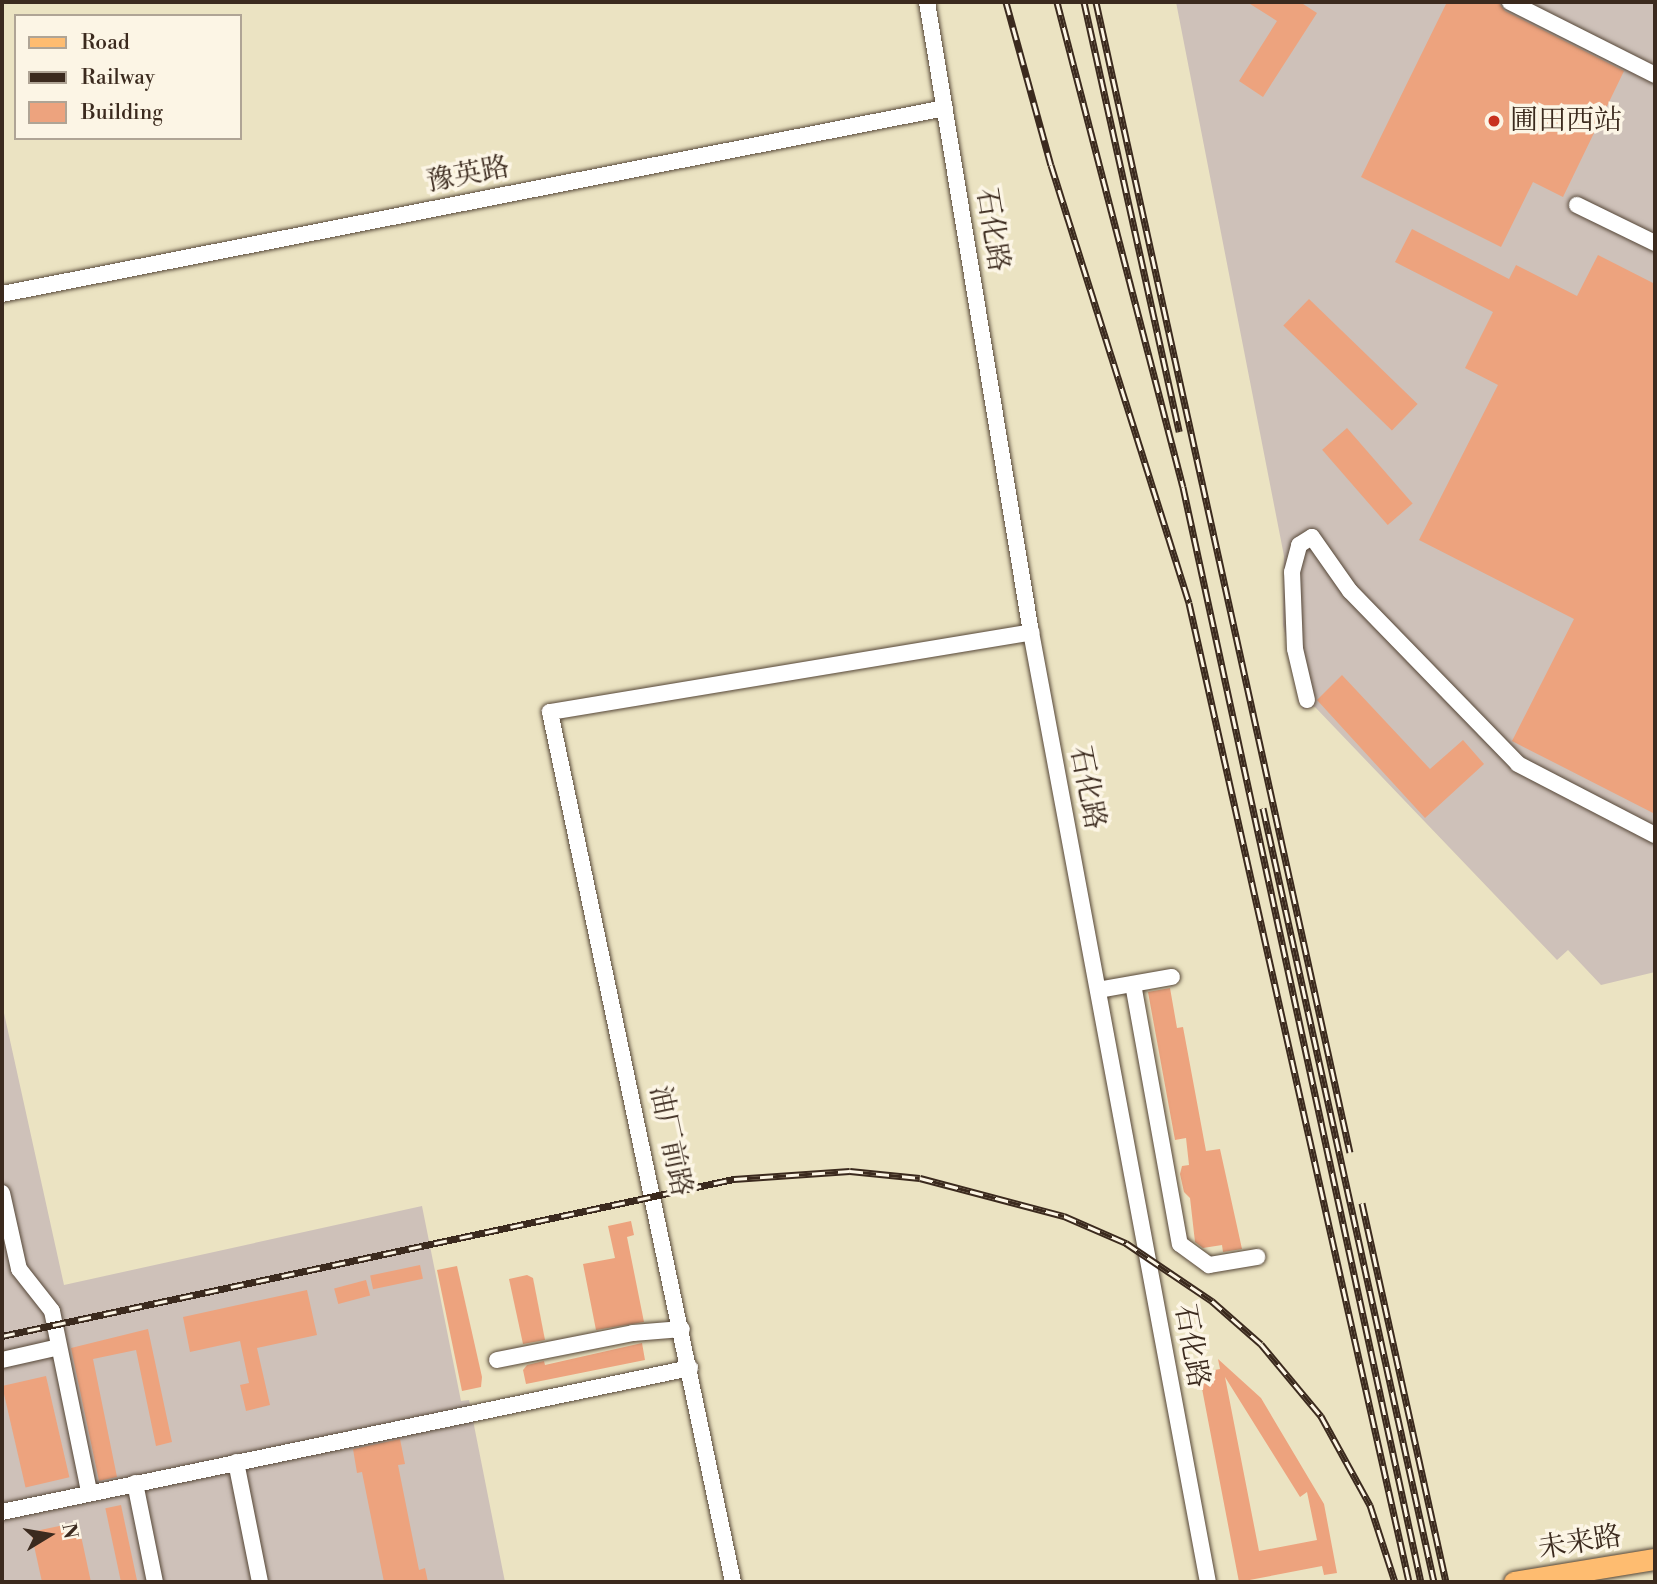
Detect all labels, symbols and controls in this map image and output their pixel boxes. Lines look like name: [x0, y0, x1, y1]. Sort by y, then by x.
legend: [14, 14, 242, 140]
text: Road: [81, 30, 130, 56]
text: Railway: [81, 65, 155, 91]
text: Building: [81, 100, 163, 126]
place label: 圃田西站: [1510, 104, 1622, 138]
marker: 圃田西站: [1484, 111, 1504, 131]
street label: 豫英路: [424, 150, 512, 200]
street label: 石化路: [969, 186, 1015, 274]
street label: 石化路: [1062, 744, 1112, 832]
street label: 油厂前路: [642, 1083, 698, 1199]
street label: 石化路: [1167, 1302, 1215, 1390]
north arrow: [14, 1500, 84, 1570]
street label: 未来路: [1536, 1520, 1624, 1566]
text: N: [56, 1521, 83, 1541]

